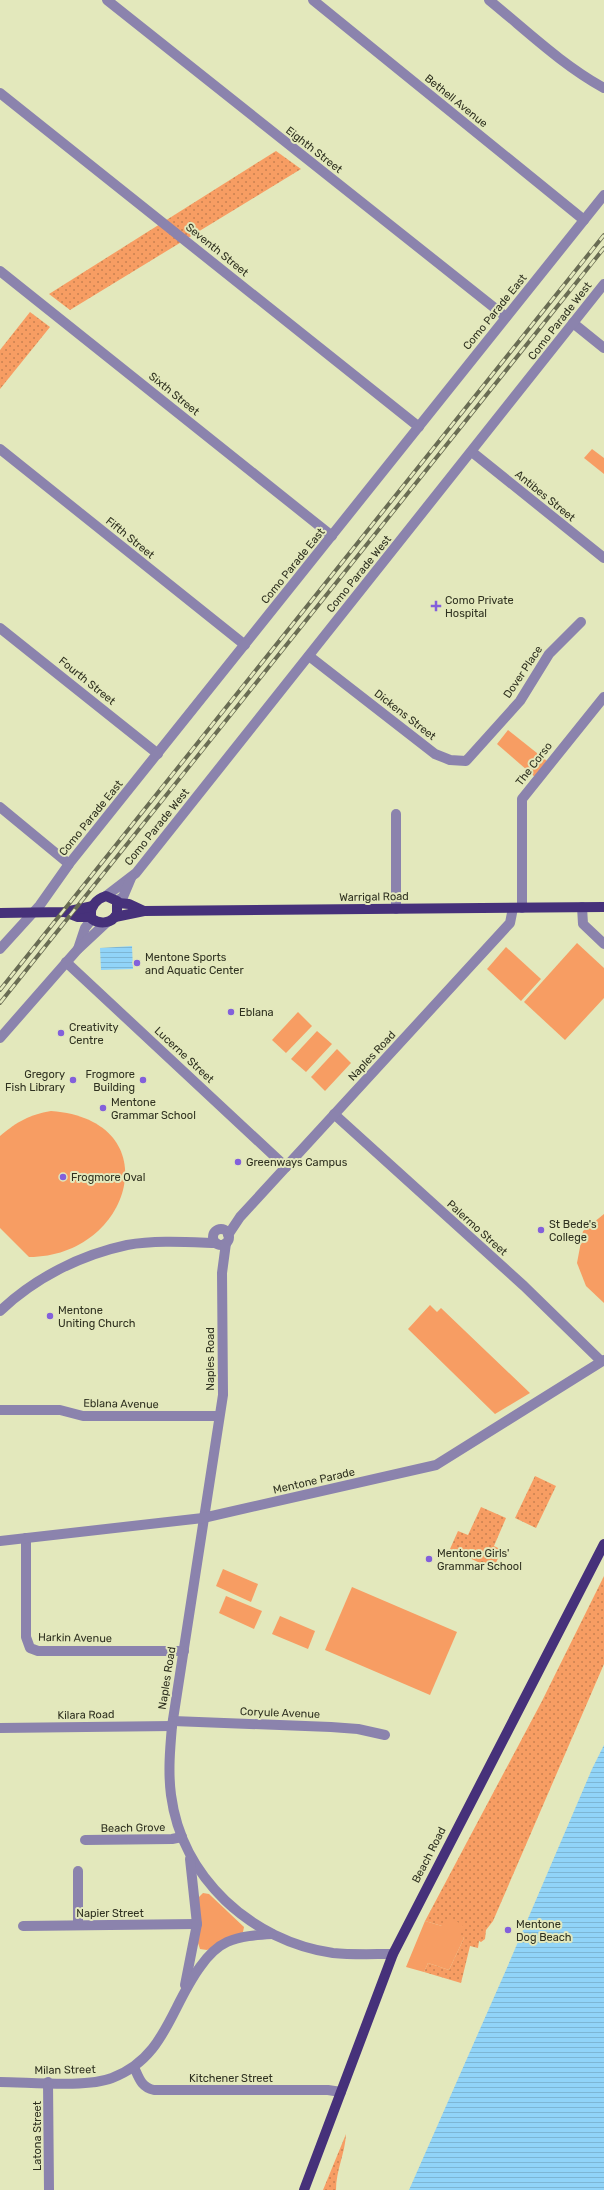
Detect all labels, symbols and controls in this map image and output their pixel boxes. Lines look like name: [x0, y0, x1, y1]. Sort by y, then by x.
street label: Bethell Avenue: [422, 72, 490, 130]
street label: Eighth Street: [283, 124, 345, 176]
street label: Seventh Street: [183, 221, 252, 280]
street label: Como Parade East: [460, 271, 530, 352]
street label: Como Parade West: [525, 279, 595, 363]
street label: Sixth Street: [146, 370, 202, 419]
street label: Antibes Street: [512, 468, 578, 525]
street label: Fifth Street: [103, 514, 157, 562]
street label: Como Parade East: [258, 525, 328, 606]
street label: Como Parade West: [324, 532, 395, 615]
place label: Como Private Hospital: [445, 594, 514, 620]
marker: Como Private Hospital: [430, 600, 442, 612]
street label: Dover Place: [501, 643, 545, 701]
street label: Fourth Street: [56, 654, 118, 708]
street label: Dickens Street: [372, 687, 439, 744]
street label: The Corso: [513, 740, 555, 788]
street label: Como Parade East: [56, 777, 126, 858]
street label: Como Parade West: [122, 785, 193, 868]
street label: Warrigal Road: [339, 890, 409, 904]
place label: Mentone Sports and Aquatic Center: [145, 951, 244, 977]
marker: Mentone Sports and Aquatic Center: [132, 958, 142, 968]
place label: Eblana: [239, 1006, 274, 1019]
marker: Eblana: [226, 1007, 236, 1017]
place label: Creativity Centre: [69, 1021, 119, 1047]
street label: Lucerne Street: [152, 1024, 217, 1086]
marker: Creativity Centre: [56, 1028, 66, 1038]
street label: Naples Road: [346, 1028, 398, 1084]
place label: Gregory Fish Library: [5, 1068, 65, 1094]
place label: Frogmore Building: [85, 1068, 135, 1094]
marker: Gregory Fish Library: [68, 1075, 78, 1085]
marker: Frogmore Building: [138, 1075, 148, 1085]
place label: Mentone Grammar School: [111, 1096, 196, 1122]
marker: Mentone Grammar School: [98, 1103, 108, 1113]
place label: Greenways Campus: [246, 1156, 348, 1169]
marker: Greenways Campus: [233, 1157, 243, 1167]
place label: Frogmore Oval: [71, 1171, 145, 1184]
marker: Frogmore Oval: [58, 1172, 68, 1182]
street label: Palermo Street: [444, 1198, 510, 1259]
place label: St Bede's College: [549, 1218, 597, 1244]
marker: St Bede's College: [536, 1225, 546, 1235]
place label: Mentone Uniting Church: [58, 1304, 135, 1330]
marker: Mentone Uniting Church: [45, 1311, 55, 1321]
street label: Naples Road: [204, 1327, 217, 1391]
street label: Eblana Avenue: [83, 1397, 159, 1411]
street label: Mentone Parade: [272, 1465, 356, 1497]
place label: Mentone Girls' Grammar School: [437, 1547, 522, 1573]
marker: Mentone Girls' Grammar School: [424, 1554, 434, 1564]
street label: Harkin Avenue: [38, 1631, 112, 1645]
street label: Naples Road: [156, 1646, 178, 1710]
street label: Coryule Avenue: [240, 1705, 320, 1721]
street label: Kilara Road: [57, 1708, 115, 1722]
street label: Beach Grove: [101, 1821, 165, 1835]
street label: Beach Road: [409, 1825, 449, 1885]
street label: Napier Street: [76, 1907, 144, 1920]
place label: Mentone Dog Beach: [516, 1918, 572, 1944]
marker: Mentone Dog Beach: [503, 1925, 513, 1935]
street label: Milan Street: [34, 2063, 96, 2077]
street label: Kitchener Street: [189, 2072, 274, 2085]
street label: Latona Street: [31, 2100, 44, 2171]

